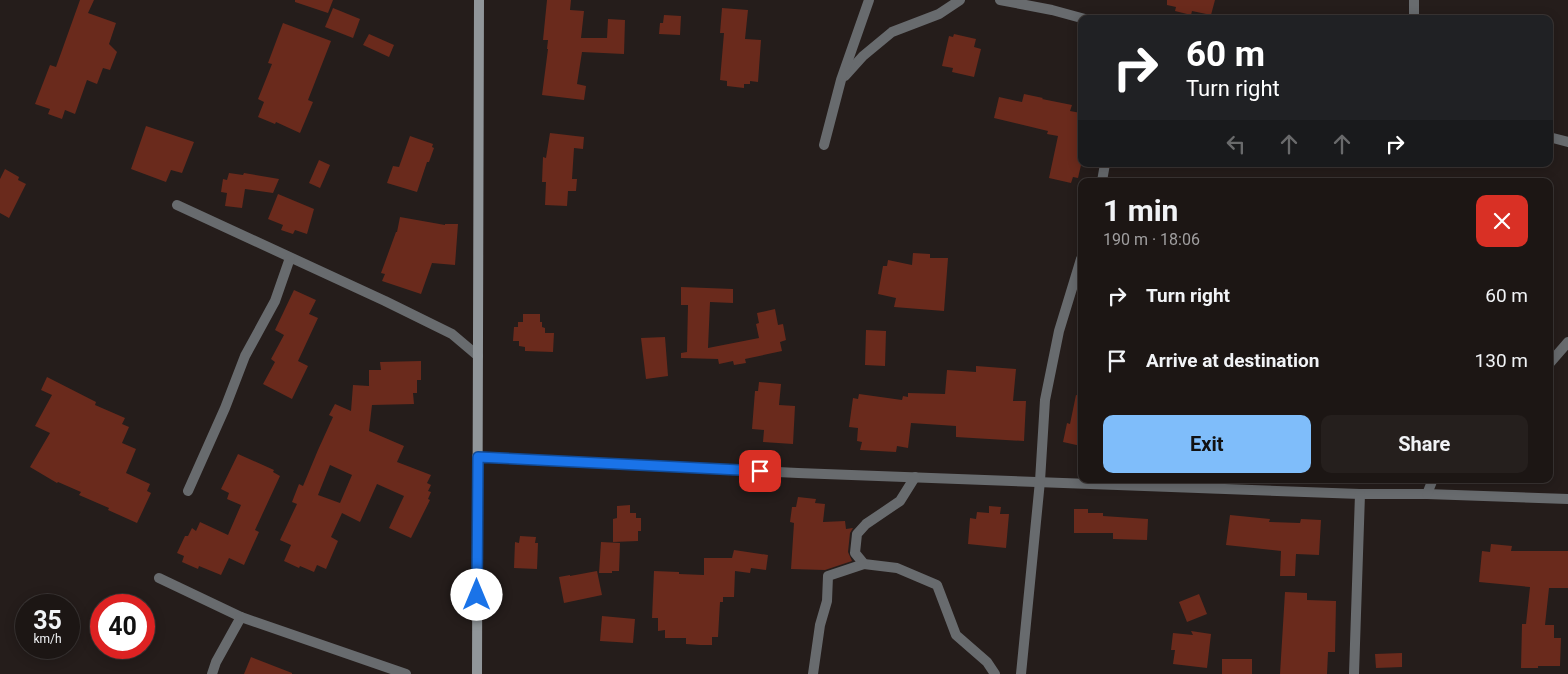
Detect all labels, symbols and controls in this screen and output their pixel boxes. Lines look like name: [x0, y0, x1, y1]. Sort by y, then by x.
text: 60 m: [1186, 34, 1265, 75]
icon: right: [1103, 35, 1168, 100]
text: Turn right: [1186, 76, 1280, 101]
icon: left: [1222, 130, 1250, 158]
icon: ahead: [1275, 130, 1303, 158]
icon: ahead: [1328, 130, 1356, 158]
icon: right: [1381, 130, 1409, 158]
text: 1 min: [1103, 193, 1178, 228]
button: close: [1476, 195, 1528, 247]
text: 190 m · 18:06: [1103, 230, 1200, 249]
icon: right: [1103, 282, 1131, 310]
text: Turn right: [1146, 284, 1230, 307]
text: 60 m: [1485, 284, 1528, 307]
icon: arrive: [1103, 347, 1131, 375]
text: Arrive at destination: [1146, 349, 1319, 372]
text: 130 m: [1475, 349, 1528, 372]
button: Exit: [1103, 415, 1311, 473]
button: Share: [1321, 415, 1528, 473]
pin: [739, 450, 781, 492]
icon: arrive: [746, 457, 774, 485]
position arrow: [450, 568, 502, 620]
speed limit sign: 40: [90, 594, 155, 659]
text: 35: [33, 606, 62, 635]
text: km/h: [33, 632, 62, 646]

